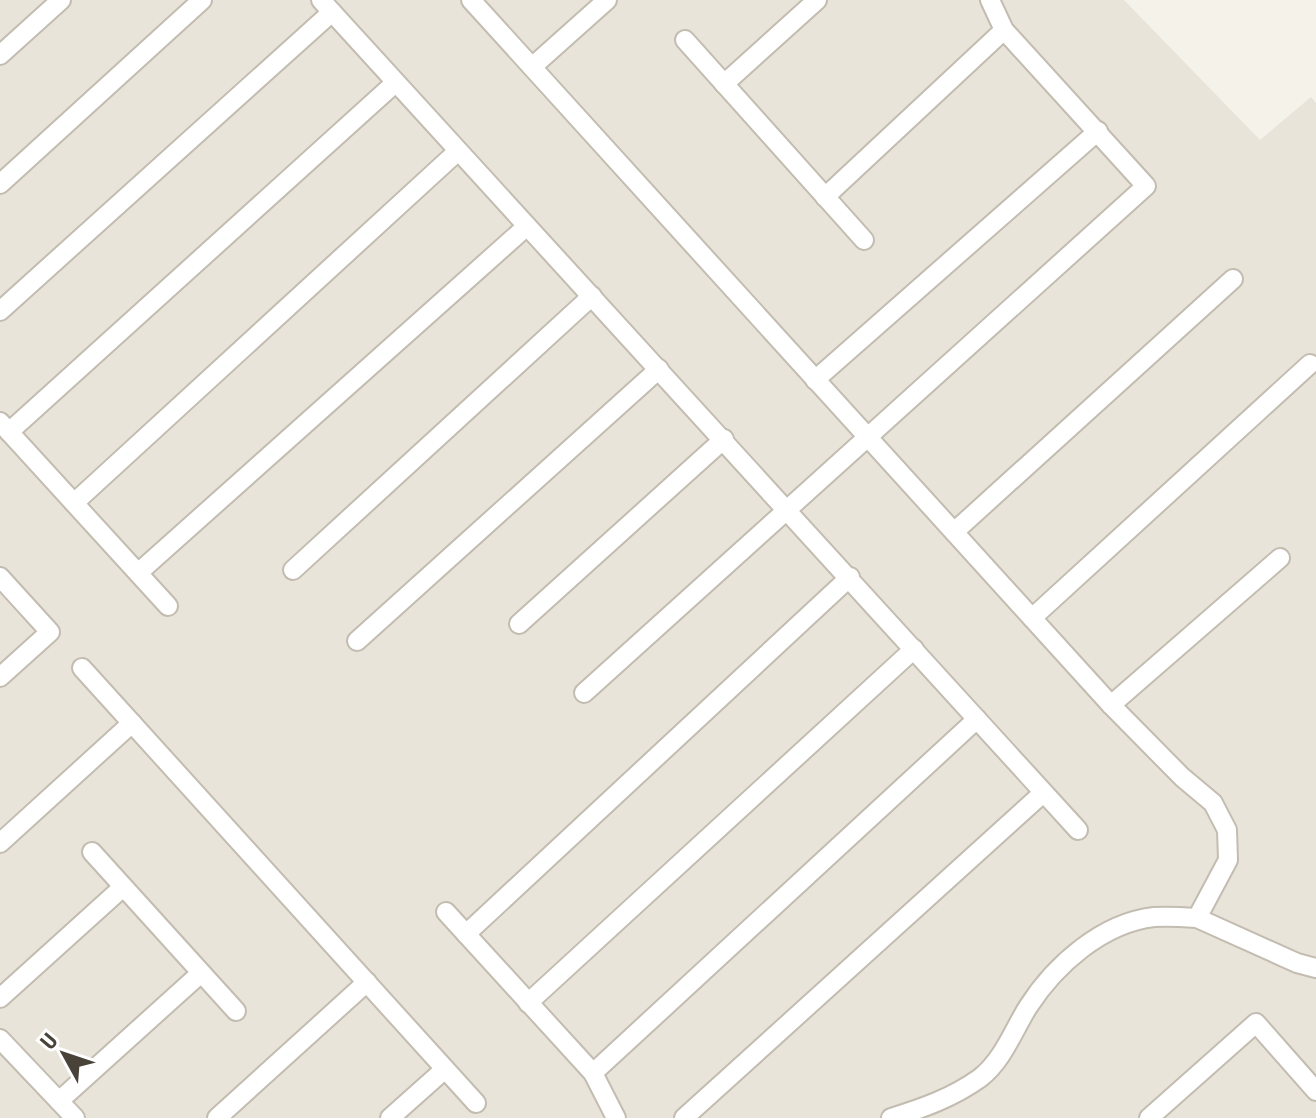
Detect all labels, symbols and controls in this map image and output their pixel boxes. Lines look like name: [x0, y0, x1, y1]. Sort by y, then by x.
north arrow: [24, 1014, 104, 1094]
text: U: [35, 1029, 63, 1054]

